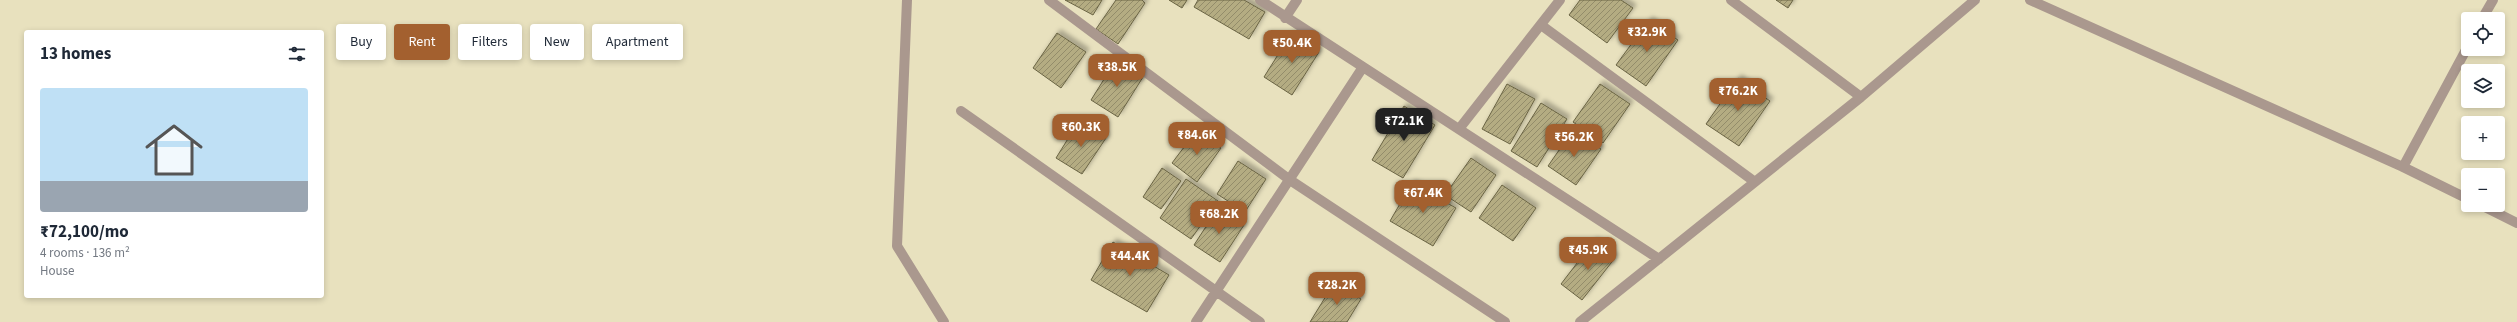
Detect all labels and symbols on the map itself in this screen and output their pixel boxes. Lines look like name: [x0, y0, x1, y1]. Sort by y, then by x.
pin: ₹32.9K: [1614, 19, 1680, 53]
pin: ₹50.4K: [1259, 30, 1325, 64]
pin: ₹38.5K: [1084, 54, 1150, 88]
pin: ₹76.2K: [1705, 78, 1771, 112]
pin: ₹72.1K: [1371, 108, 1437, 142]
pin: ₹60.3K: [1048, 114, 1114, 148]
pin: ₹84.6K: [1164, 122, 1230, 156]
pin: ₹56.2K: [1541, 124, 1607, 158]
pin: ₹67.4K: [1390, 180, 1456, 214]
pin: ₹68.2K: [1186, 201, 1252, 235]
pin: ₹45.9K: [1555, 237, 1621, 271]
pin: ₹44.4K: [1097, 243, 1163, 277]
pin: ₹28.2K: [1304, 272, 1370, 306]

